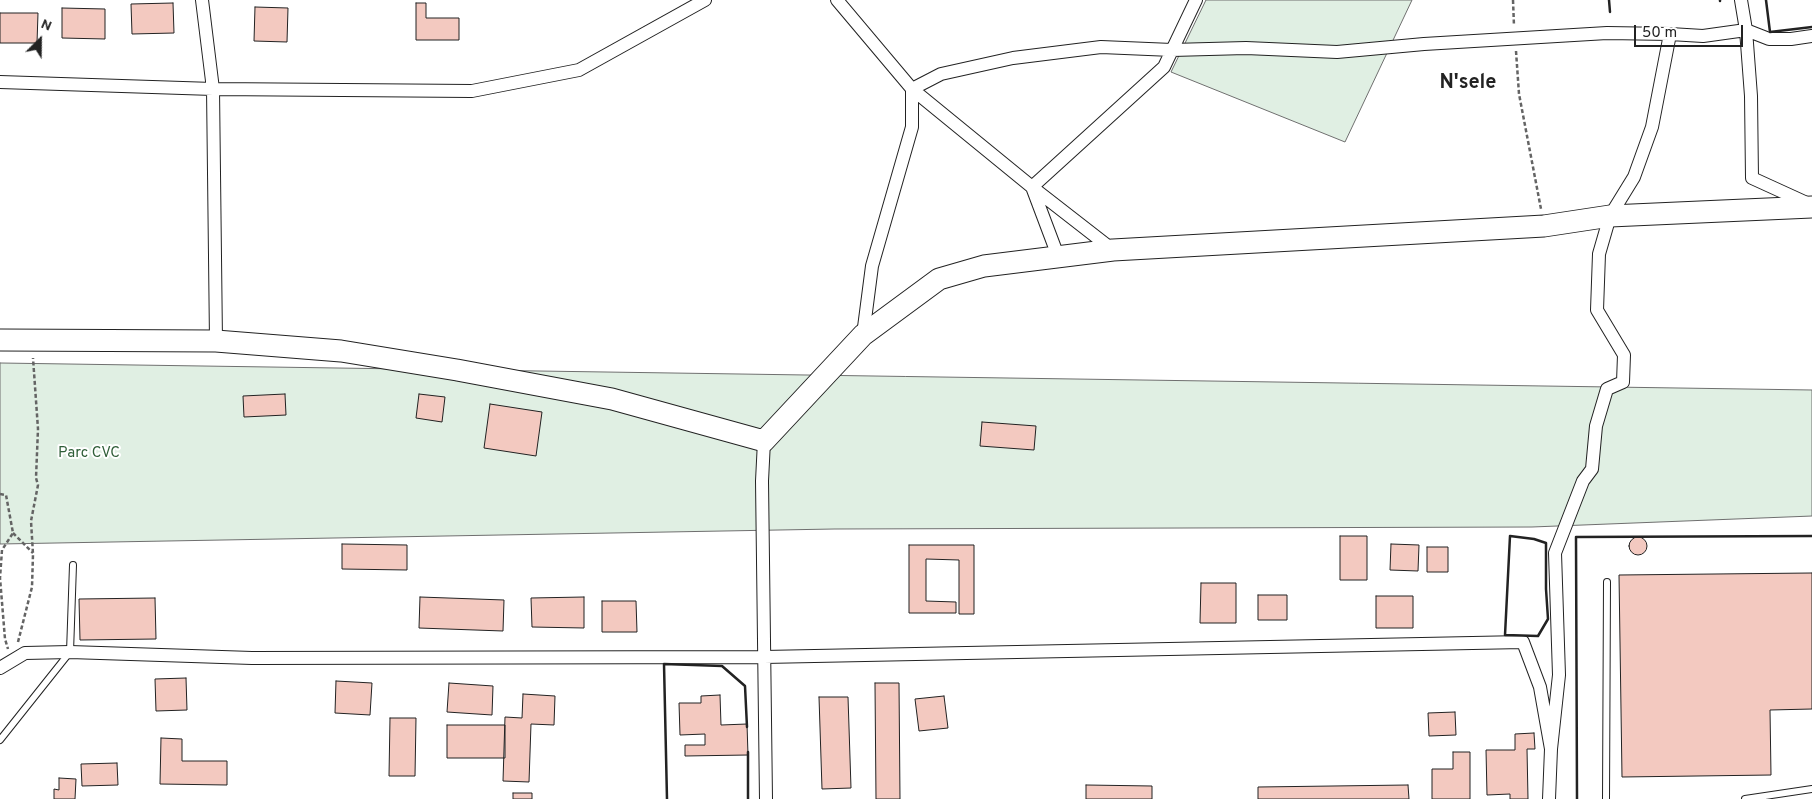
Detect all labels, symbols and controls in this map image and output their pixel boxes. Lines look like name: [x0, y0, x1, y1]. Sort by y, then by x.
north arrow: [15, 15, 65, 65]
scale bar: [1637, 15, 1746, 47]
text: N: [38, 16, 54, 36]
text: 50 m: [1642, 24, 1677, 43]
district label: N'sele: [1439, 72, 1497, 96]
park label: Parc CVC: [58, 445, 120, 463]

